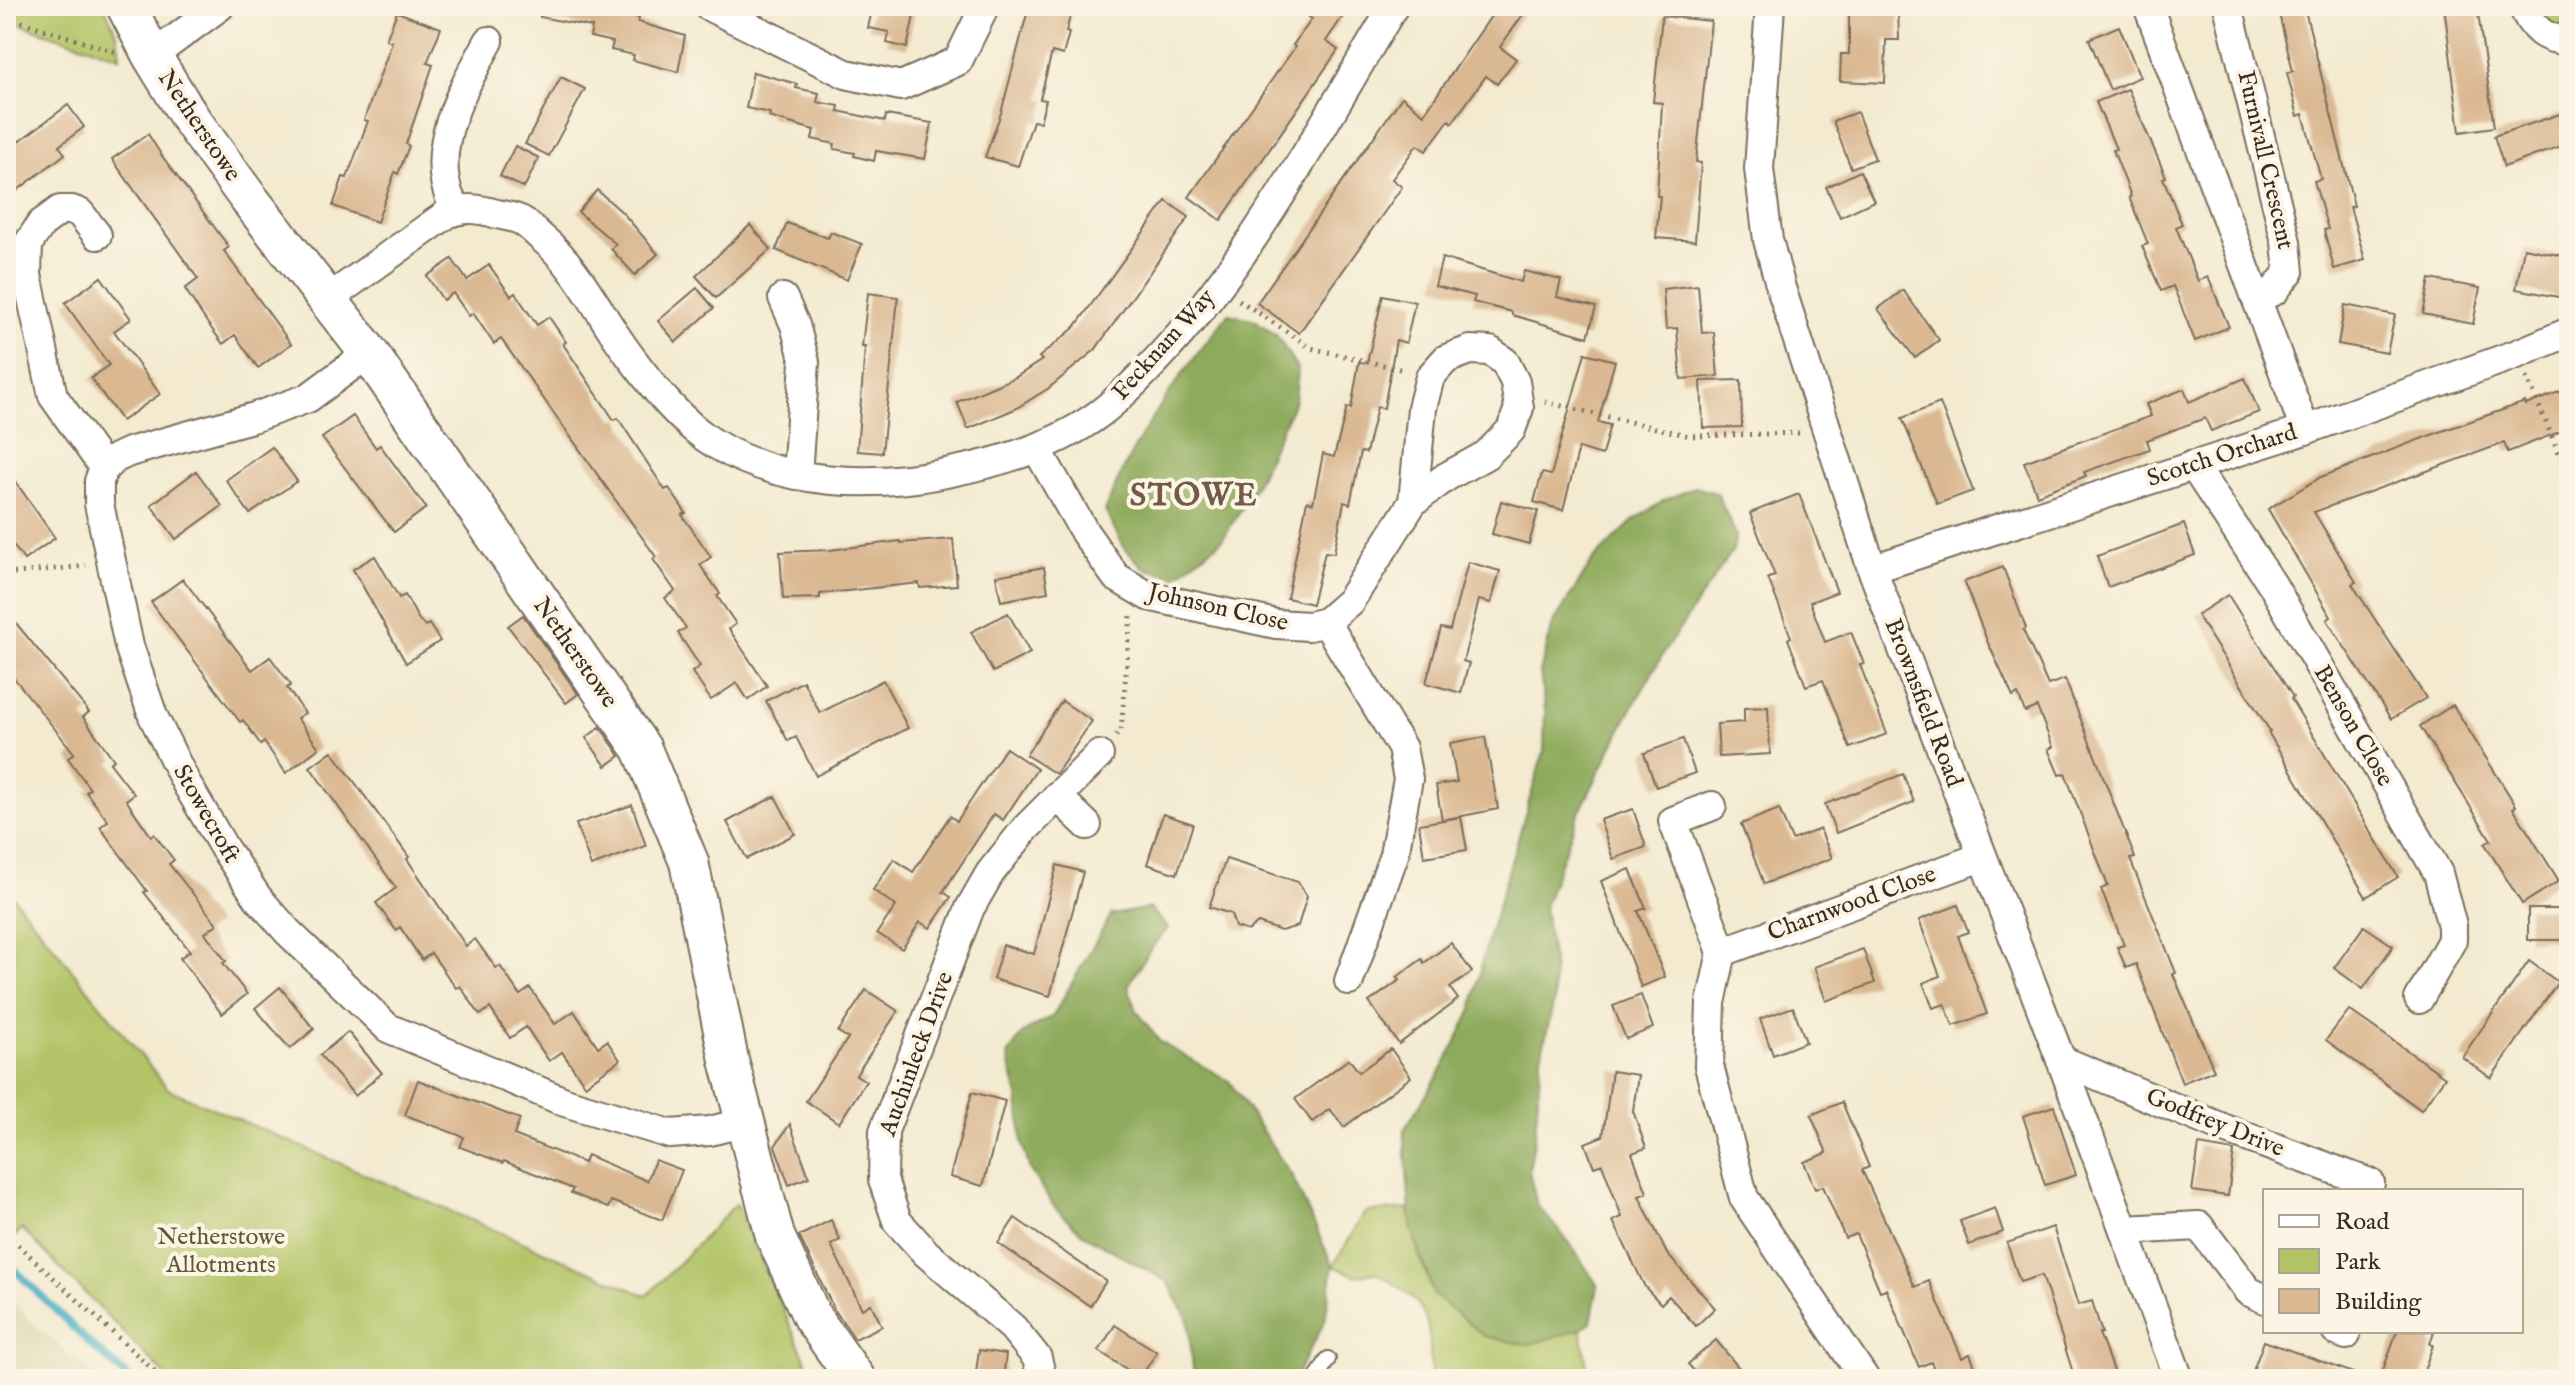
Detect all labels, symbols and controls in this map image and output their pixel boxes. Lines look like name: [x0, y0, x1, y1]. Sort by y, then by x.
street label: Netherstowe: [150, 64, 248, 188]
street label: Furnivall Crescent: [2229, 68, 2301, 252]
street label: Fecknam Way: [1106, 283, 1222, 407]
street label: Scotch Orchard: [2143, 417, 2301, 495]
district label: STOWE: [1130, 476, 1258, 517]
street label: Johnson Close: [1142, 576, 1291, 639]
street label: Netherstowe: [526, 592, 624, 714]
street label: Brownsfield Road: [1877, 614, 1969, 792]
street label: Benson Close: [2306, 660, 2400, 792]
street label: Stowecroft: [165, 759, 247, 869]
street label: Charnwood Close: [1763, 859, 1941, 949]
street label: Auchinleck Drive: [873, 968, 961, 1141]
street label: Godfrey Drive: [2141, 1081, 2289, 1165]
legend: [2263, 1189, 2523, 1333]
text: Road: [2335, 1207, 2389, 1238]
park label: Netherstowe Allotments: [157, 1222, 285, 1281]
text: Park: [2335, 1247, 2381, 1278]
text: Building: [2335, 1287, 2422, 1318]

